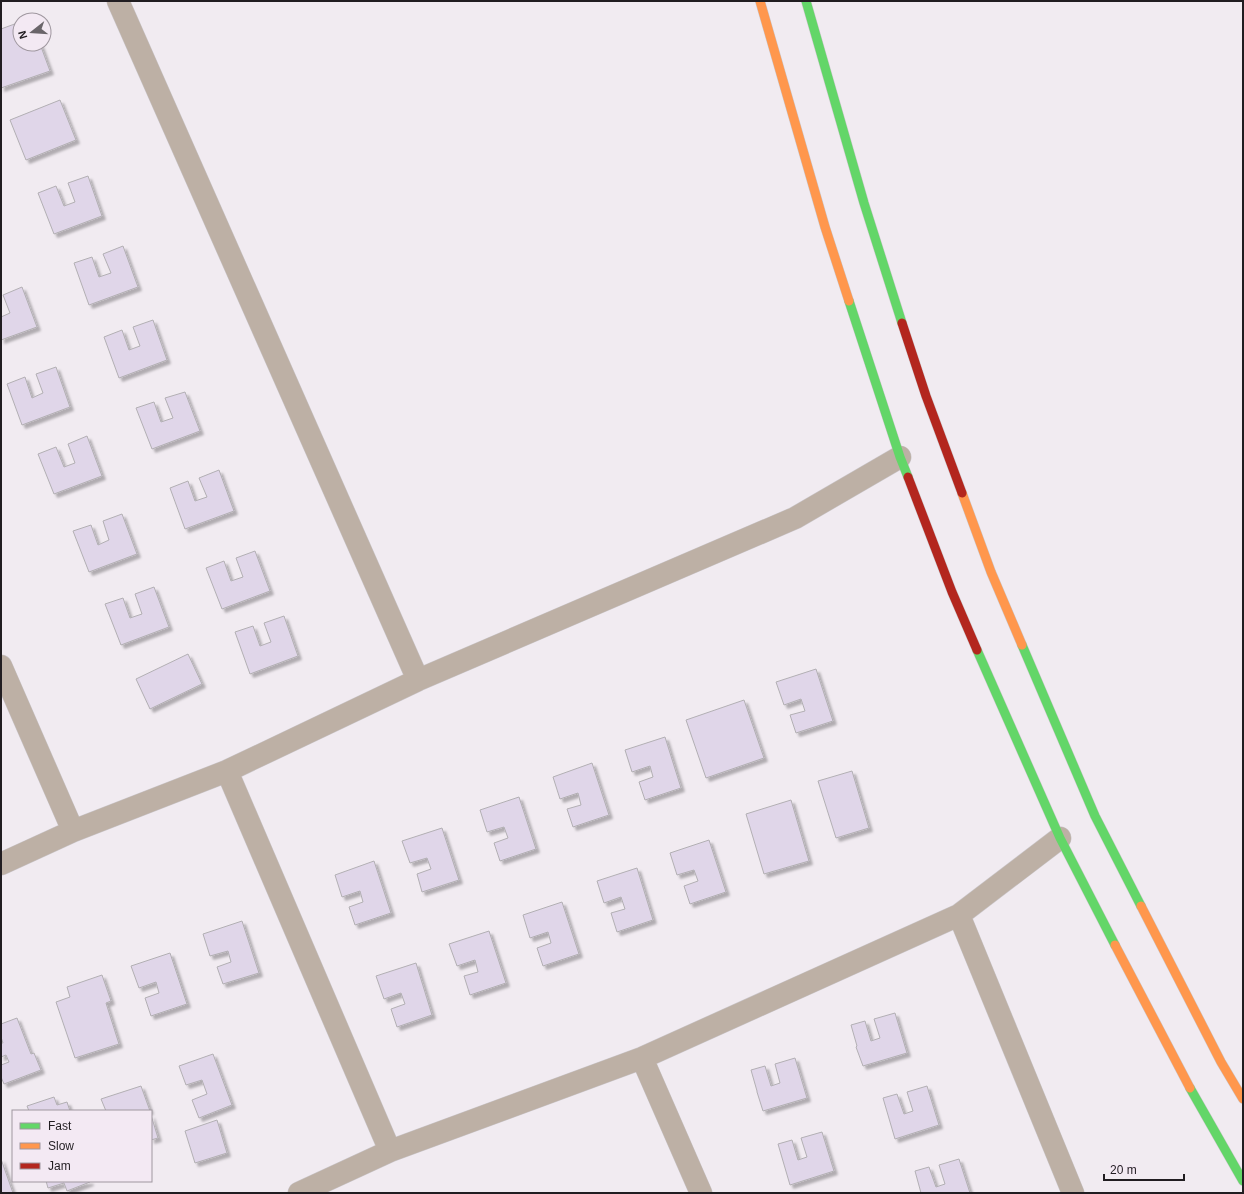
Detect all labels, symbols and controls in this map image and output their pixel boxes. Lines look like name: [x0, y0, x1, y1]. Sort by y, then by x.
north arrow: [12, 12, 52, 52]
text: N: [16, 29, 29, 40]
legend: [12, 1110, 152, 1182]
text: Fast: [48, 1119, 72, 1133]
text: Slow: [48, 1139, 74, 1153]
scale bar: [1104, 1156, 1184, 1182]
text: Jam: [48, 1159, 71, 1173]
text: 20 m: [1110, 1163, 1137, 1177]

